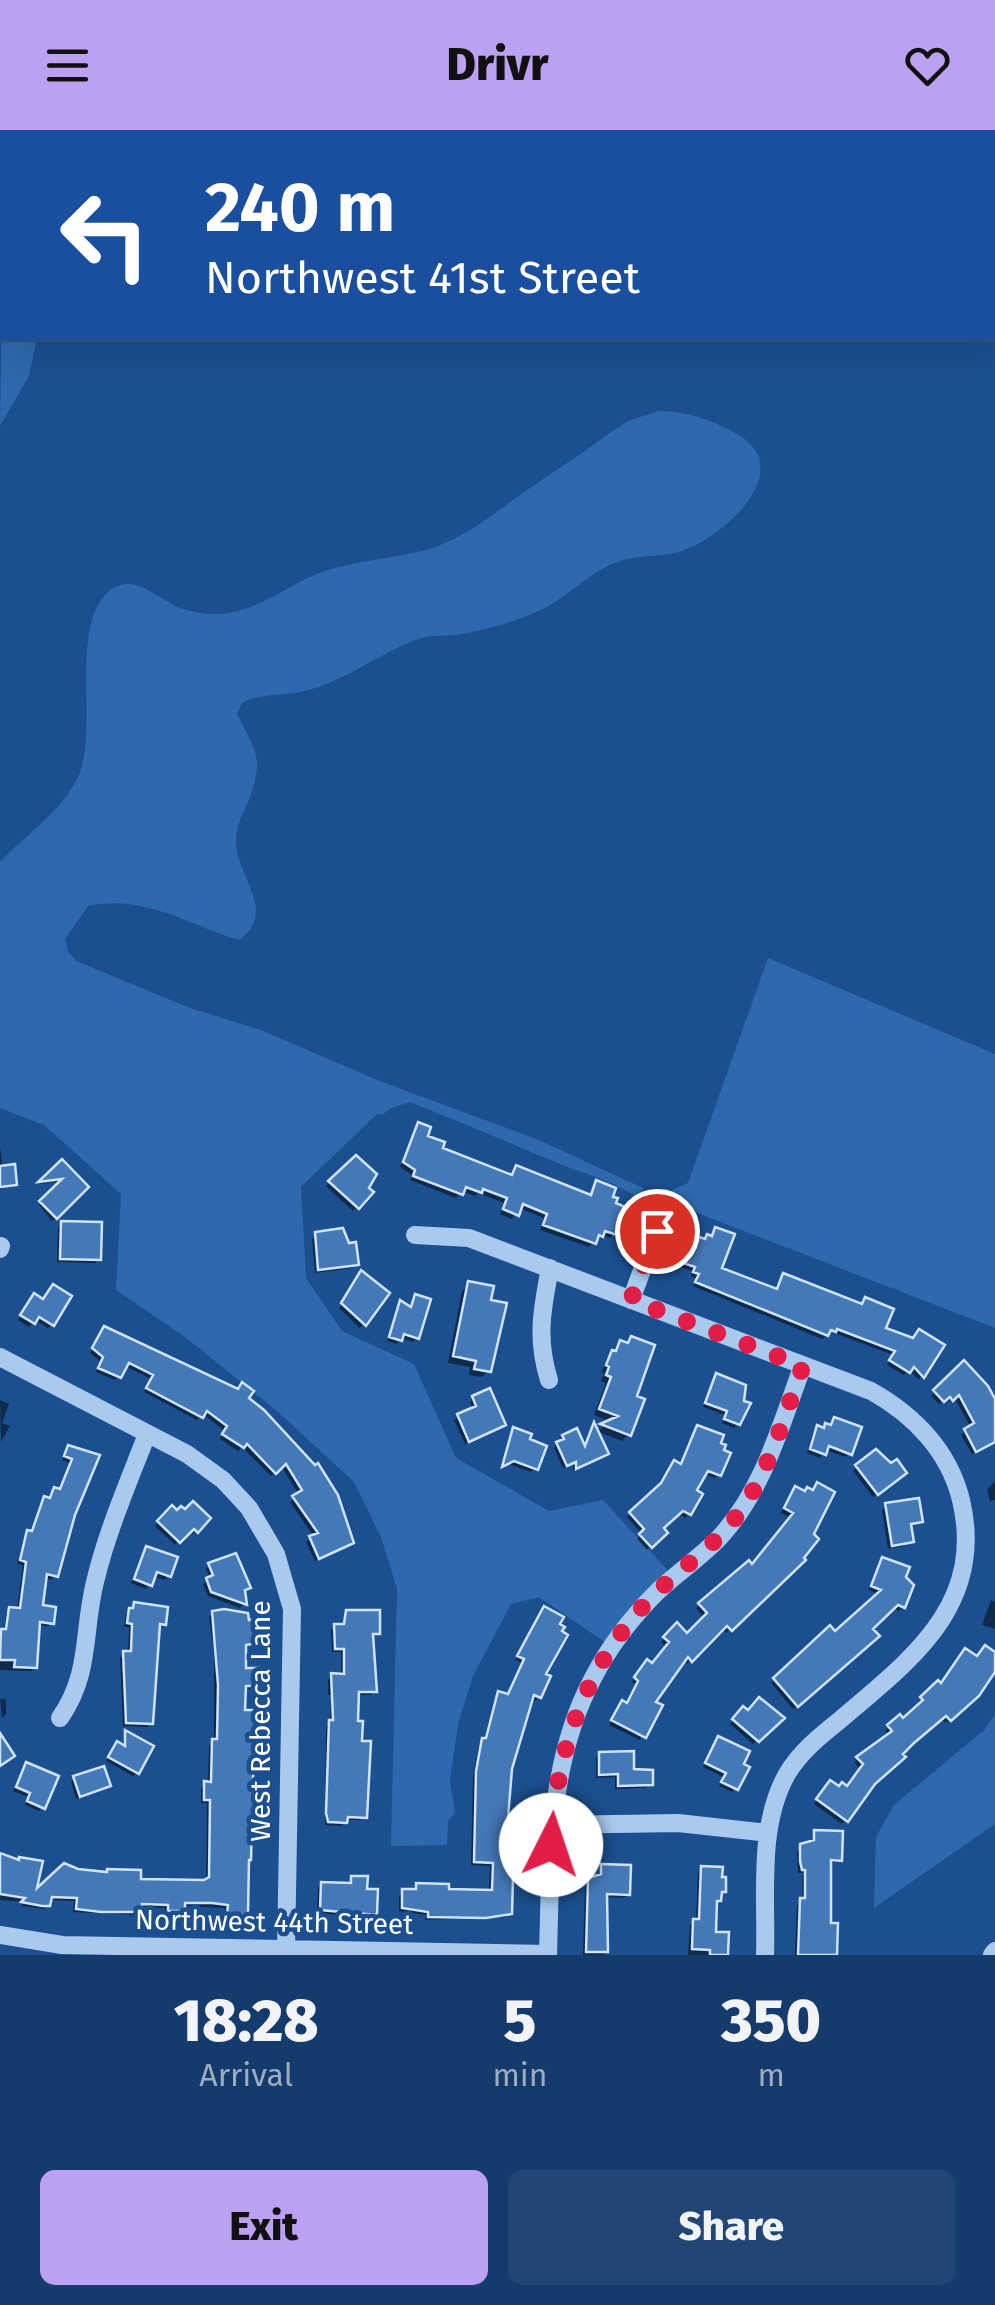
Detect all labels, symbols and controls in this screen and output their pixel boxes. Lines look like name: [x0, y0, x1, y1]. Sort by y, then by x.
icon: menu: [40, 38, 95, 93]
text: Drivr: [447, 38, 548, 92]
icon: heart: [900, 38, 955, 93]
text: 240 m: [205, 166, 395, 250]
icon: left: [40, 170, 170, 300]
text: Northwest 41st Street: [205, 251, 640, 305]
pin: [615, 1189, 700, 1274]
icon: arrive: [630, 1204, 685, 1259]
street label: West Rebecca Lane: [244, 1600, 277, 1842]
position arrow: [499, 1793, 603, 1897]
street label: Northwest 44th Street: [135, 1903, 414, 1941]
text: 18:28: [174, 1985, 319, 2057]
text: 5: [504, 1985, 536, 2057]
text: 350: [721, 1985, 821, 2057]
text: Arrival: [199, 2056, 293, 2094]
text: min: [492, 2056, 548, 2094]
text: m: [758, 2056, 785, 2094]
button: Exit: [40, 2170, 488, 2285]
button: Share: [508, 2170, 955, 2285]

